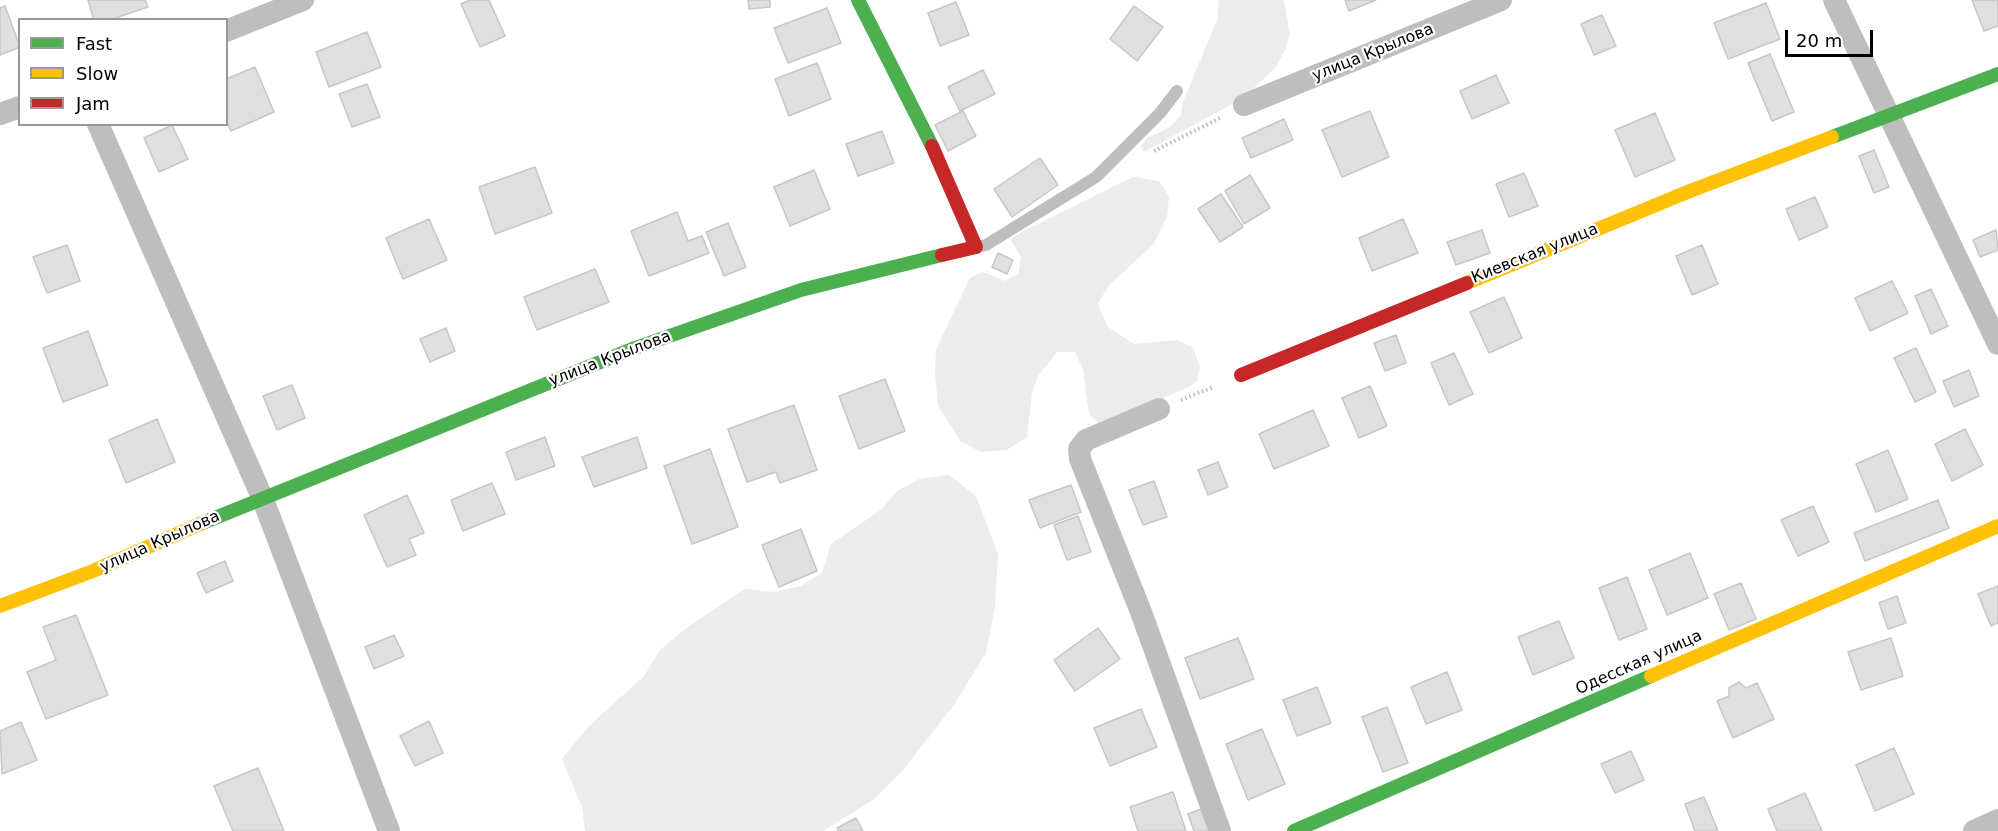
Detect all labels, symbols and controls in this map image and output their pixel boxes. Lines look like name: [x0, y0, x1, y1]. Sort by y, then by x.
legend: [18, 18, 228, 126]
scale bar: [1788, 18, 1876, 56]
street label: улица Крылова: [1309, 20, 1437, 86]
text: 20 m: [1796, 30, 1842, 51]
text: Fast: [76, 33, 112, 54]
text: Slow: [76, 63, 118, 84]
text: Jam: [76, 93, 110, 114]
street label: Киевская улица: [1469, 220, 1601, 288]
street label: улица Крылова: [546, 327, 674, 391]
street label: улица Крылова: [97, 507, 223, 577]
street label: Одесская улица: [1573, 627, 1705, 699]

